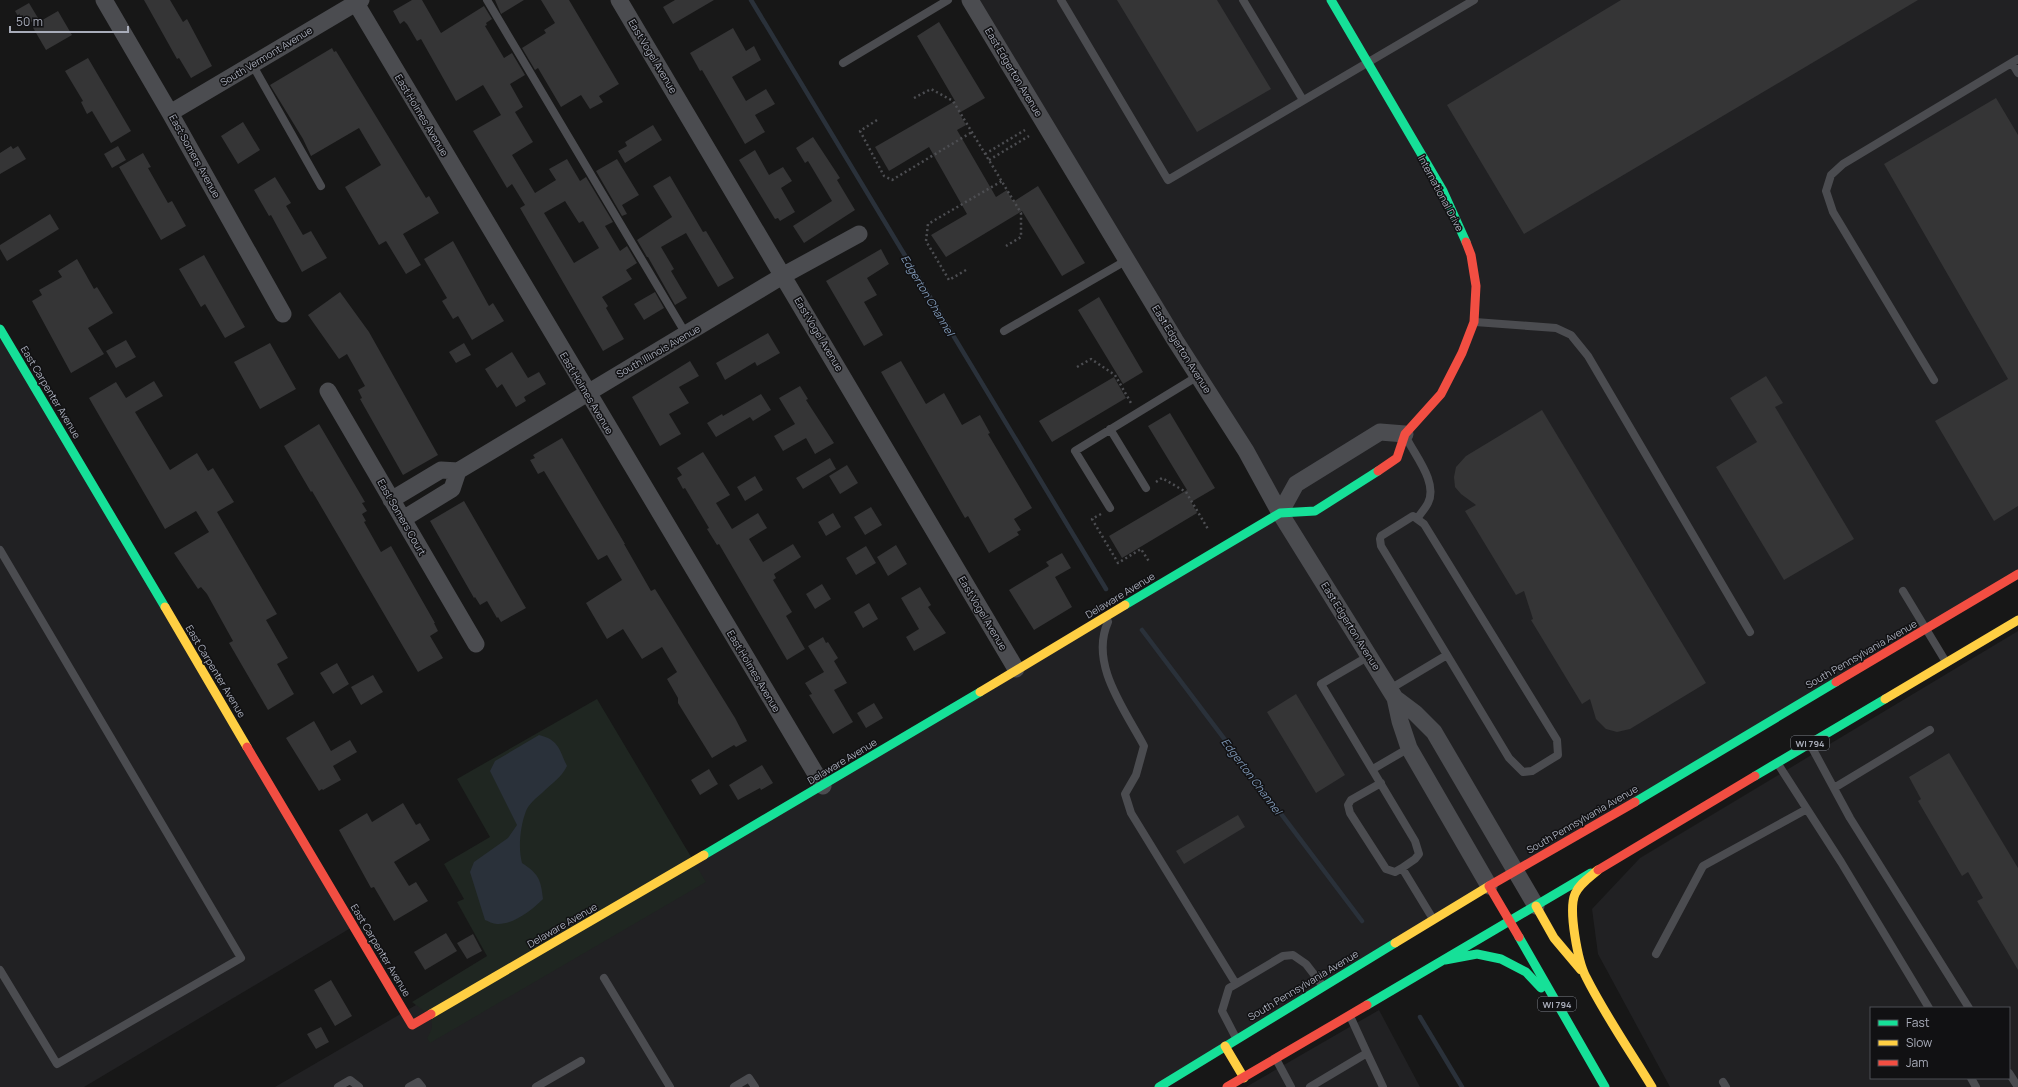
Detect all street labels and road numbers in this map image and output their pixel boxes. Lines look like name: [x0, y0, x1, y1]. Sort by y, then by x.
street label: East Vogel Avenue: [625, 16, 681, 96]
street label: South Vermont Avenue: [217, 23, 315, 89]
street label: East Edgerton Avenue: [982, 25, 1046, 119]
street label: East Holmes Avenue: [392, 71, 452, 159]
street label: East Somers Avenue: [166, 112, 224, 201]
street label: International Drive: [1415, 152, 1467, 234]
street label: East Vogel Avenue: [791, 294, 847, 374]
street label: East Edgerton Avenue: [1149, 302, 1215, 396]
street label: South Illinois Avenue: [613, 321, 703, 381]
street label: East Carpenter Avenue: [18, 343, 84, 441]
street label: East Holmes Avenue: [557, 349, 617, 437]
street label: East Somers Court: [374, 476, 430, 558]
street label: Delaware Avenue: [1083, 569, 1157, 621]
street label: East Vogel Avenue: [955, 573, 1011, 653]
street label: East Edgerton Avenue: [1318, 579, 1384, 673]
street label: South Pennsylvania Avenue: [1803, 616, 1919, 692]
street label: East Carpenter Avenue: [183, 622, 249, 720]
street label: East Holmes Avenue: [724, 627, 784, 715]
street label: Delaware Avenue: [805, 735, 879, 787]
road number: WI 794: [1791, 736, 1829, 750]
street label: South Pennsylvania Avenue: [1524, 781, 1640, 857]
street label: Delaware Avenue: [524, 899, 600, 951]
street label: East Carpenter Avenue: [348, 901, 414, 999]
street label: South Pennsylvania Avenue: [1245, 946, 1361, 1024]
road number: WI 794: [1538, 997, 1576, 1011]

